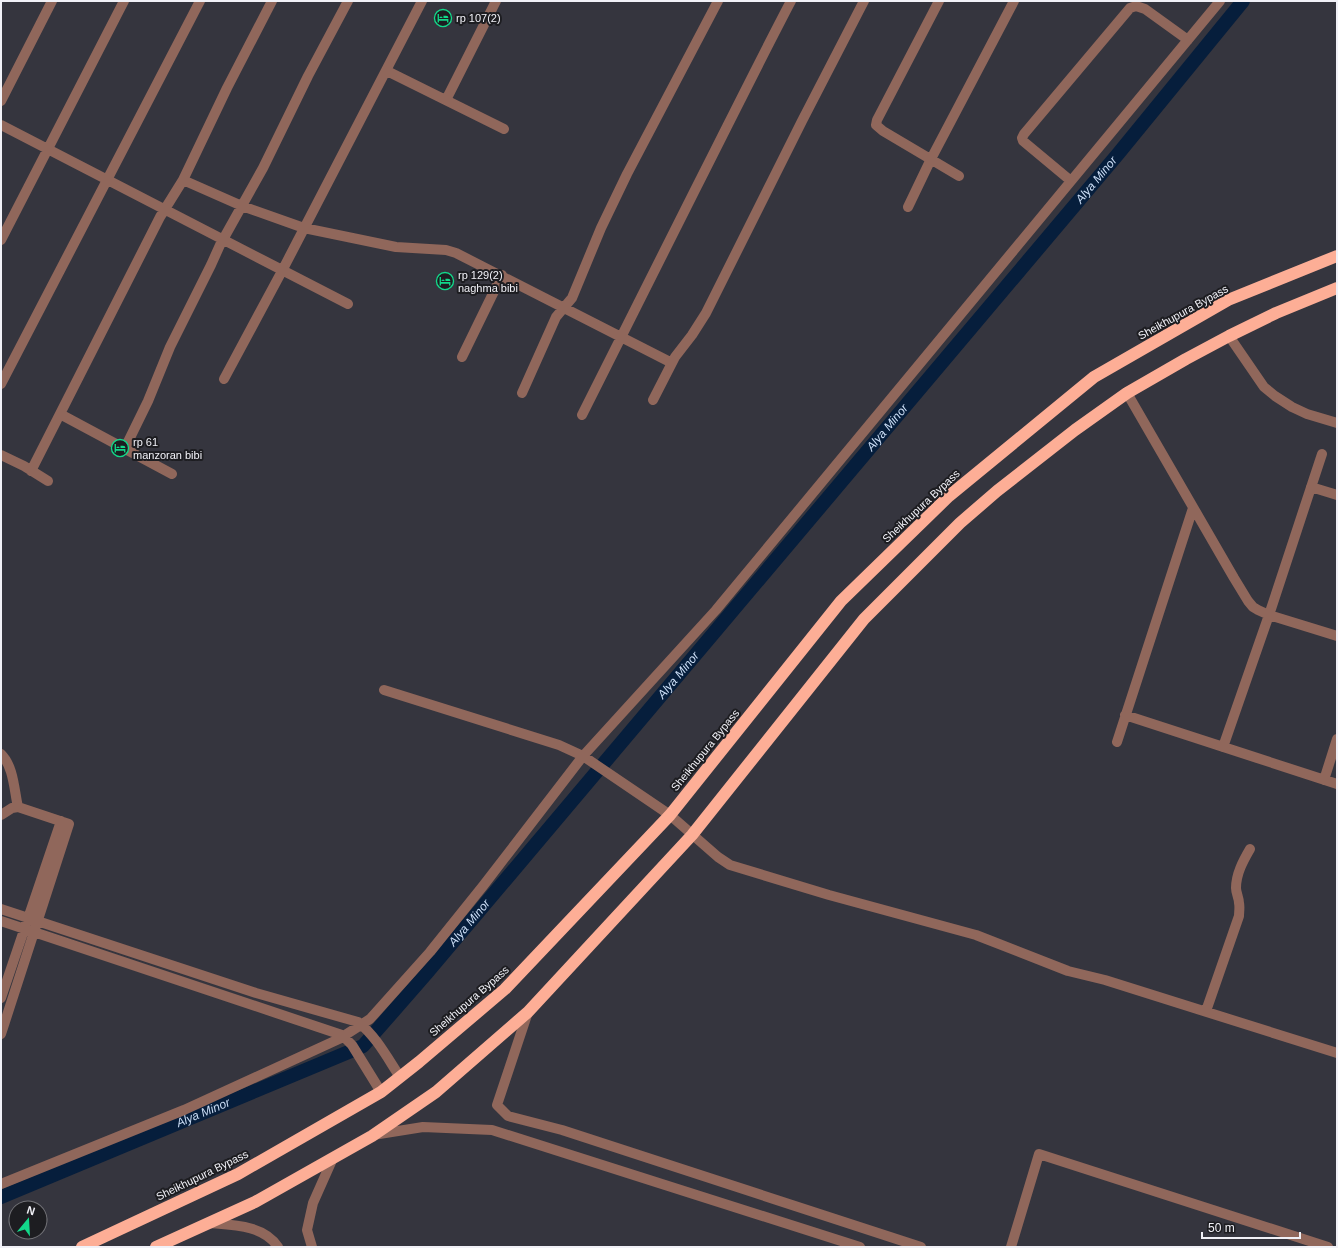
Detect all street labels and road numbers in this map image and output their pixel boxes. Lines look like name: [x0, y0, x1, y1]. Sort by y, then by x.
street label: Sheikhupura Bypass: [1136, 282, 1230, 342]
street label: Sheikhupura Bypass: [880, 467, 962, 545]
street label: Sheikhupura Bypass: [669, 707, 742, 793]
street label: Sheikhupura Bypass: [427, 963, 511, 1039]
street label: Sheikhupura Bypass: [154, 1147, 250, 1203]

